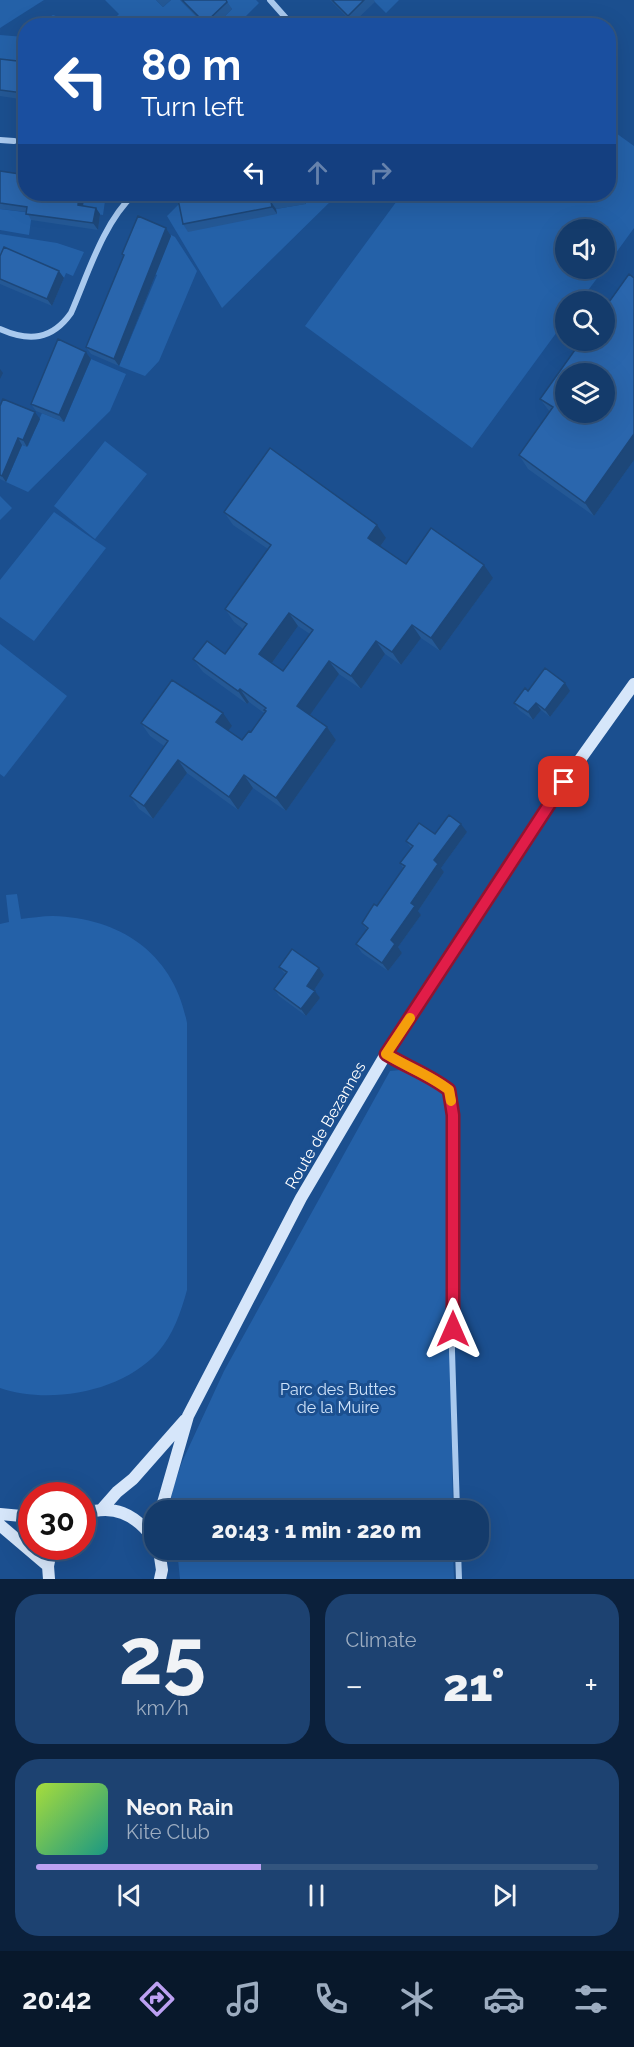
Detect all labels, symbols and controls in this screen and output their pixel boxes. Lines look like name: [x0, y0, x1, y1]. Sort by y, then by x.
text: 80 m: [141, 41, 241, 90]
icon: left: [42, 42, 120, 120]
text: Turn left: [141, 91, 244, 122]
icon: left: [238, 156, 271, 189]
icon: ahead: [301, 156, 334, 189]
icon: right: [364, 156, 397, 189]
map controls: [555, 219, 615, 423]
button: sound: [555, 219, 615, 279]
button: search: [555, 291, 615, 351]
button: layers: [555, 363, 615, 423]
pin: [538, 756, 589, 807]
icon: arrive: [547, 765, 580, 798]
street label: Route de Bezannes: [281, 1058, 370, 1192]
position arrow: [421, 1297, 485, 1361]
park label: Parc des Buttes de la Muire: [280, 1380, 396, 1417]
speed limit sign: 30: [18, 1482, 96, 1560]
text: 20:43 · 1 min · 220 m: [212, 1517, 421, 1543]
text: 25: [119, 1611, 206, 1702]
text: Climate: [346, 1628, 417, 1652]
text: 21°: [443, 1659, 505, 1712]
text: −: [346, 1666, 363, 1705]
text: +: [584, 1666, 598, 1705]
text: km/h: [136, 1696, 189, 1720]
text: Neon Rain: [126, 1794, 234, 1820]
text: Kite Club: [126, 1820, 210, 1844]
icon: previous: [113, 1879, 146, 1912]
icon: pause: [300, 1879, 333, 1912]
icon: next: [488, 1879, 521, 1912]
icon: directions: [136, 1978, 178, 2020]
icon: music: [223, 1978, 265, 2020]
icon: phone: [310, 1978, 352, 2020]
icon: climate: [396, 1978, 438, 2020]
icon: car: [483, 1978, 525, 2020]
icon: filters: [570, 1978, 612, 2020]
text: 20:42: [22, 1984, 91, 2015]

